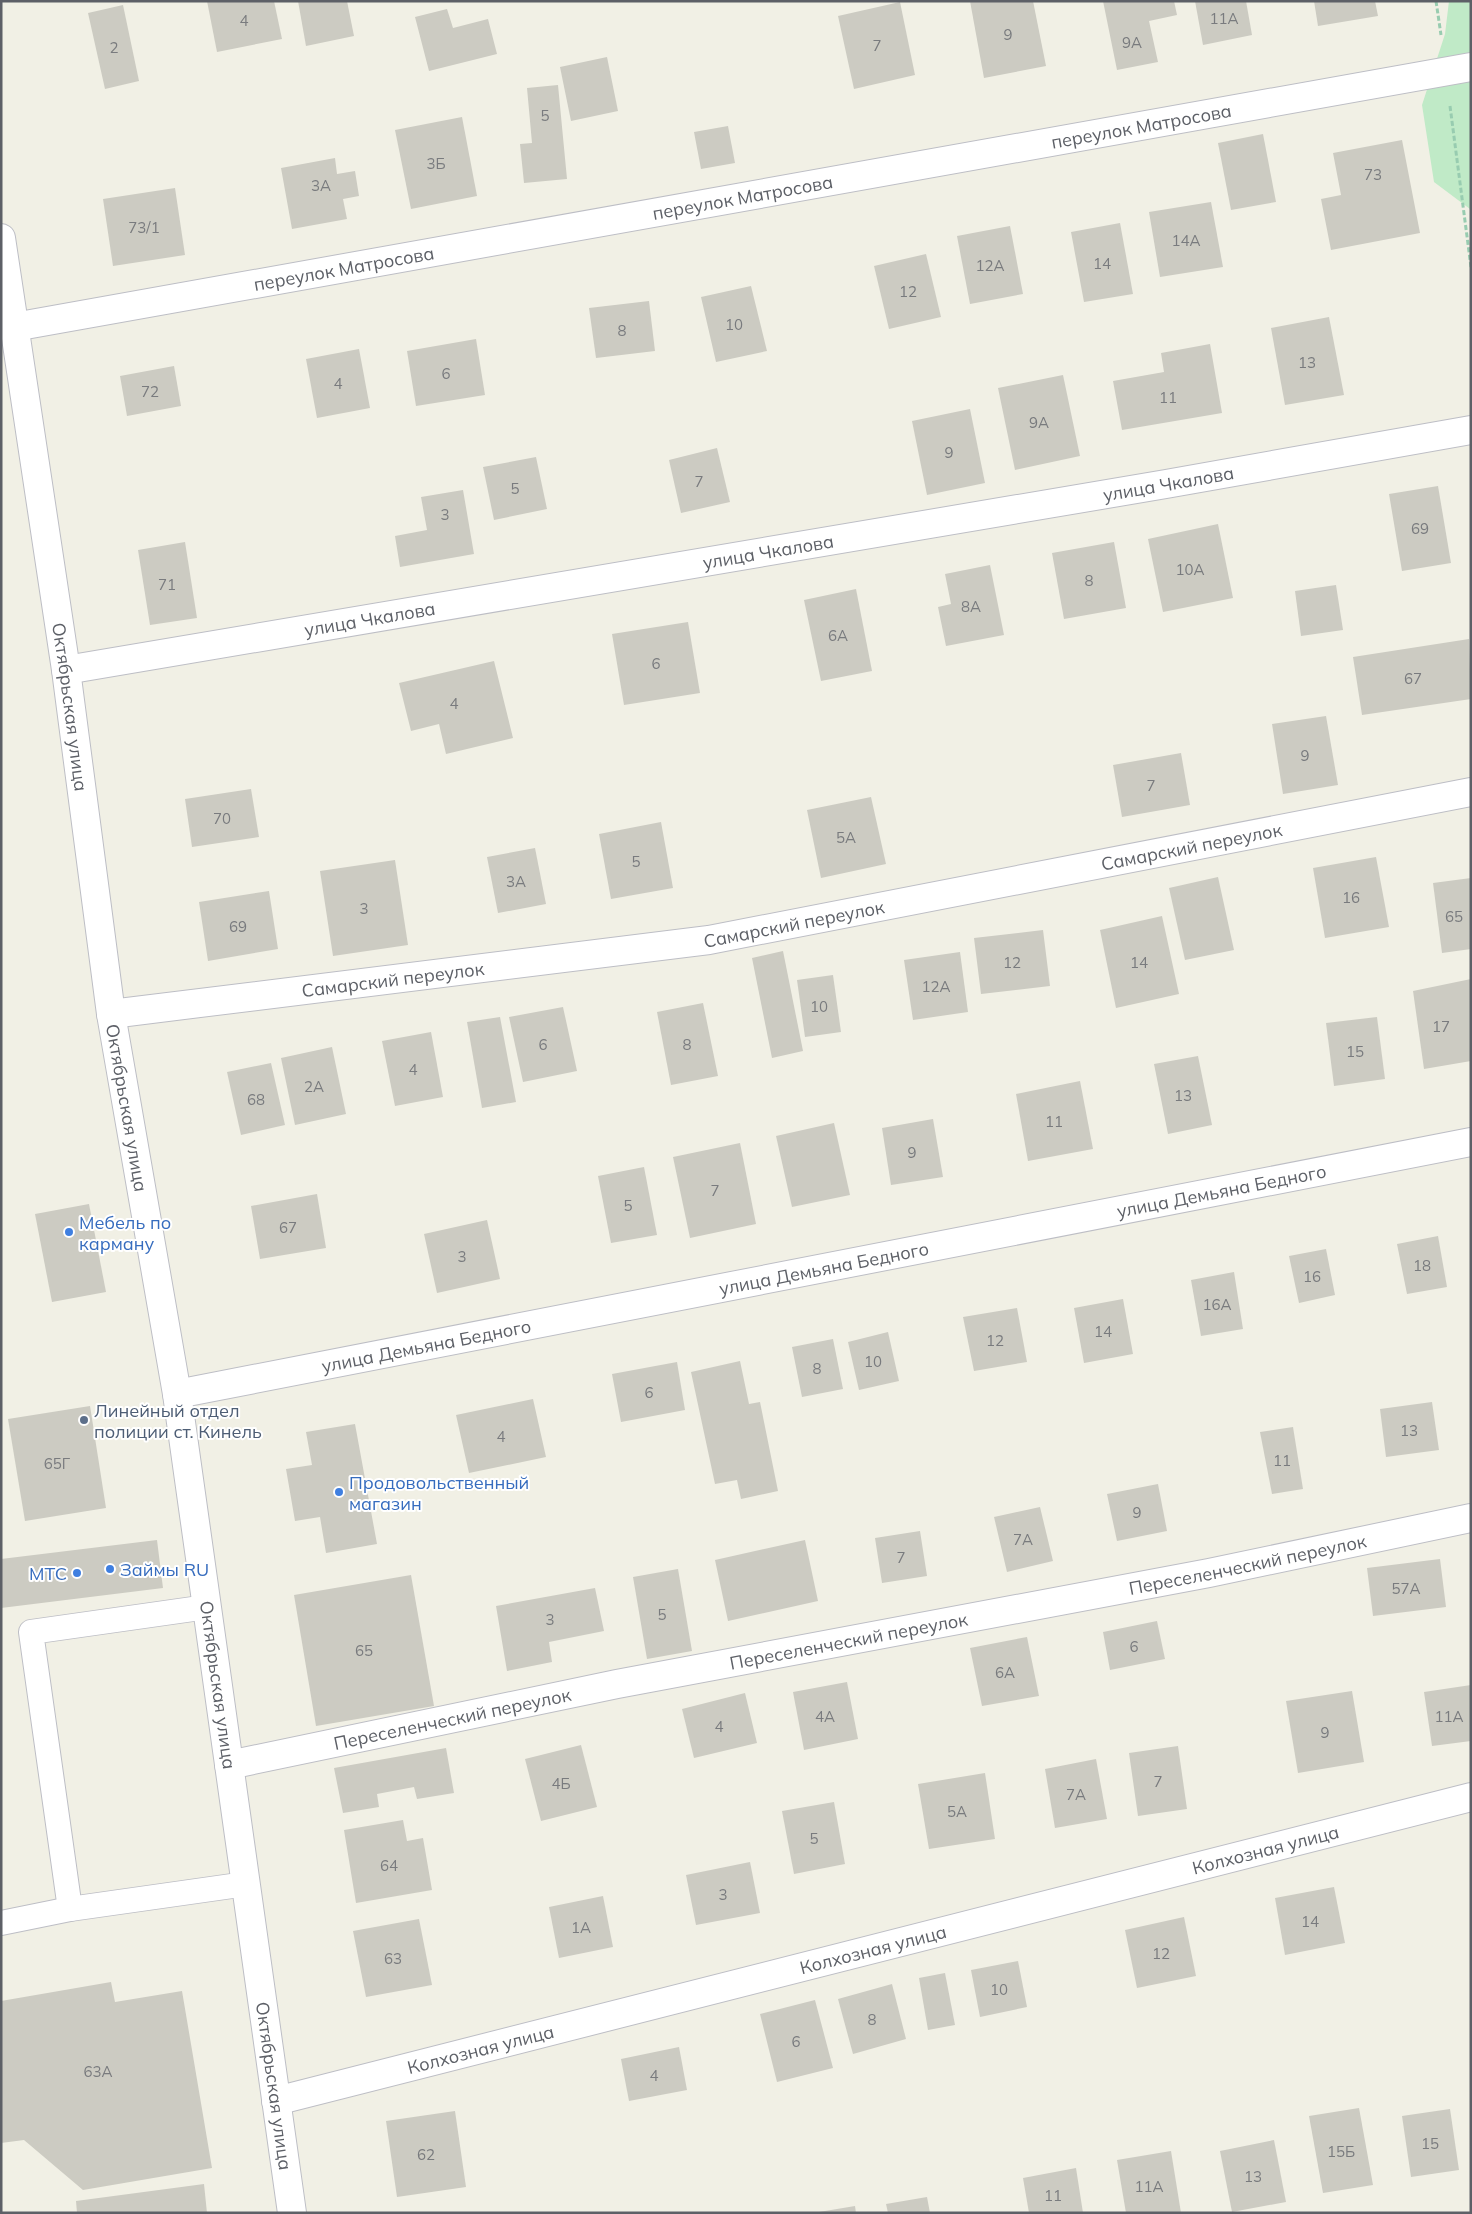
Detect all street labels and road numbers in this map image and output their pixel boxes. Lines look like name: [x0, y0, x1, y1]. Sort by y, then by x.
street label: переулок Матросова: [1049, 98, 1233, 153]
street label: переулок Матросова: [650, 170, 835, 224]
street label: переулок Матросова: [252, 241, 436, 296]
street label: улица Чкалова: [1101, 461, 1236, 506]
street label: улица Чкалова: [701, 529, 835, 574]
street label: улица Чкалова: [302, 596, 437, 641]
street label: Октябрьская улица: [48, 621, 93, 793]
street label: Самарский переулок: [1099, 817, 1284, 875]
street label: Самарский переулок: [702, 895, 886, 952]
street label: Самарский переулок: [300, 956, 486, 1002]
street label: Октябрьская улица: [101, 1022, 153, 1193]
street label: улица Демьяна Бедного: [1115, 1159, 1328, 1222]
street label: улица Демьяна Бедного: [717, 1236, 931, 1300]
street label: улица Демьяна Бедного: [320, 1314, 533, 1377]
street label: Переселенческий переулок: [1127, 1529, 1368, 1599]
street label: Октябрьская улица: [195, 1599, 241, 1771]
street label: Переселенческий переулок: [728, 1607, 970, 1674]
street label: Переселенческий переулок: [332, 1682, 573, 1754]
street label: Колхозная улица: [1190, 1820, 1341, 1879]
street label: Колхозная улица: [797, 1919, 949, 1979]
street label: Октябрьская улица: [251, 2000, 297, 2172]
street label: Колхозная улица: [405, 2019, 556, 2079]

